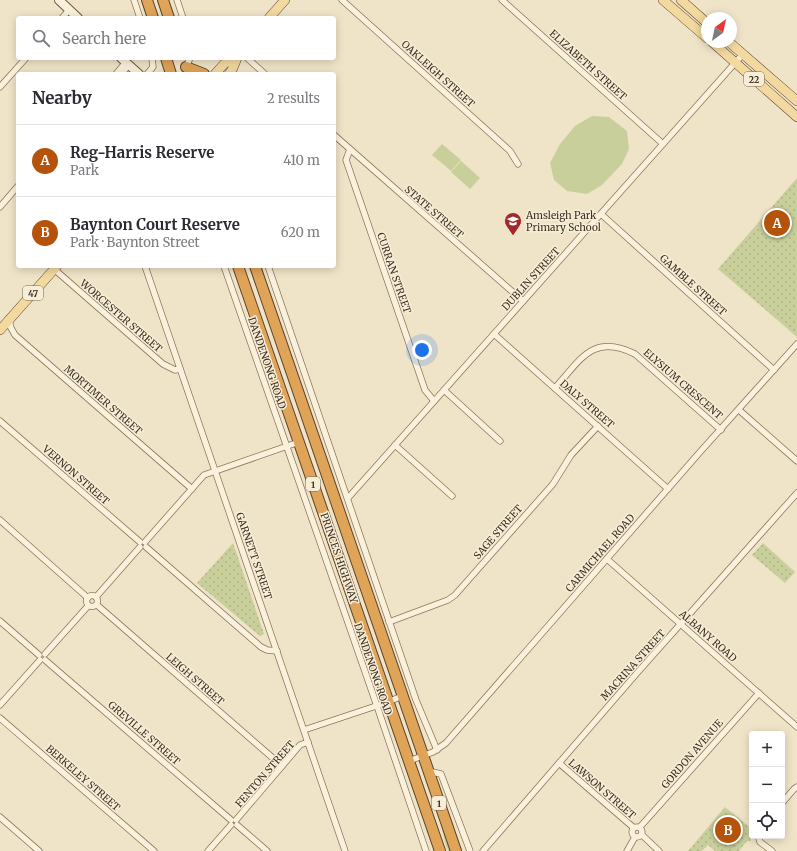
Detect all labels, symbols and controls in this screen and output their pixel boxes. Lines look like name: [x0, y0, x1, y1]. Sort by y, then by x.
north arrow: [701, 12, 737, 48]
search box: [16, 16, 336, 60]
icon: search: [30, 27, 52, 49]
street label: ELIZABETH STREET: [547, 27, 629, 103]
text: Search here: [62, 29, 146, 48]
street label: OAKLEIGH STREET: [399, 38, 477, 110]
road number: 22: [744, 72, 764, 86]
text: Nearby: [32, 87, 92, 109]
text: 2 results: [267, 90, 320, 107]
text: Reg-Harris Reserve: [70, 143, 214, 162]
text: A: [40, 152, 50, 169]
text: 410 m: [283, 152, 320, 169]
text: Park: [70, 162, 99, 179]
street label: STATE STREET: [402, 183, 466, 241]
pin: A: [764, 208, 790, 238]
place label: Amsleigh Park Primary School: [525, 209, 601, 234]
school or university icon: Amsleigh Park Primary School: [503, 211, 523, 236]
text: Baynton Court Reserve: [70, 215, 240, 234]
text: B: [40, 224, 50, 241]
text: 620 m: [281, 224, 320, 241]
street label: CURRAN STREET: [374, 231, 414, 315]
text: Park · Baynton Street: [70, 234, 200, 251]
street label: DUBLIN STREET: [499, 245, 563, 313]
street label: GAMBLE STREET: [657, 252, 729, 318]
street label: WORCESTER STREET: [77, 276, 165, 355]
road number: 47: [23, 286, 43, 300]
street label: DANDENONG ROAD: [245, 315, 289, 411]
your location: [412, 340, 432, 360]
street label: ELYSIUM CRESCENT: [641, 346, 725, 422]
street label: MORTIMER STREET: [61, 363, 145, 437]
street label: DALY STREET: [557, 377, 617, 431]
street label: VERNON STREET: [39, 442, 112, 508]
road number: 1: [306, 477, 320, 491]
street label: SAGE STREET: [471, 502, 525, 562]
street label: GARNETT STREET: [233, 511, 275, 601]
street label: PRINCES HIGHWAY: [317, 511, 361, 605]
street label: CARMICHAEL ROAD: [563, 511, 638, 595]
street label: ALBANY ROAD: [676, 607, 740, 665]
street label: DANDENONG ROAD: [351, 621, 395, 717]
street label: MACRINA STREET: [598, 627, 668, 703]
street label: LEIGH STREET: [163, 650, 227, 708]
street label: GREVILLE STREET: [105, 698, 183, 768]
street label: GORDON AVENUE: [658, 716, 726, 791]
map controls: [749, 731, 785, 839]
button: +: [749, 731, 785, 767]
street label: FENTON STREET: [233, 738, 297, 810]
street label: BERKELEY STREET: [43, 742, 123, 814]
street label: LAWSON STREET: [566, 756, 638, 822]
button: −: [749, 767, 785, 803]
road number: 1: [432, 796, 446, 810]
button: locate: [749, 803, 785, 839]
pin: B: [715, 815, 741, 845]

